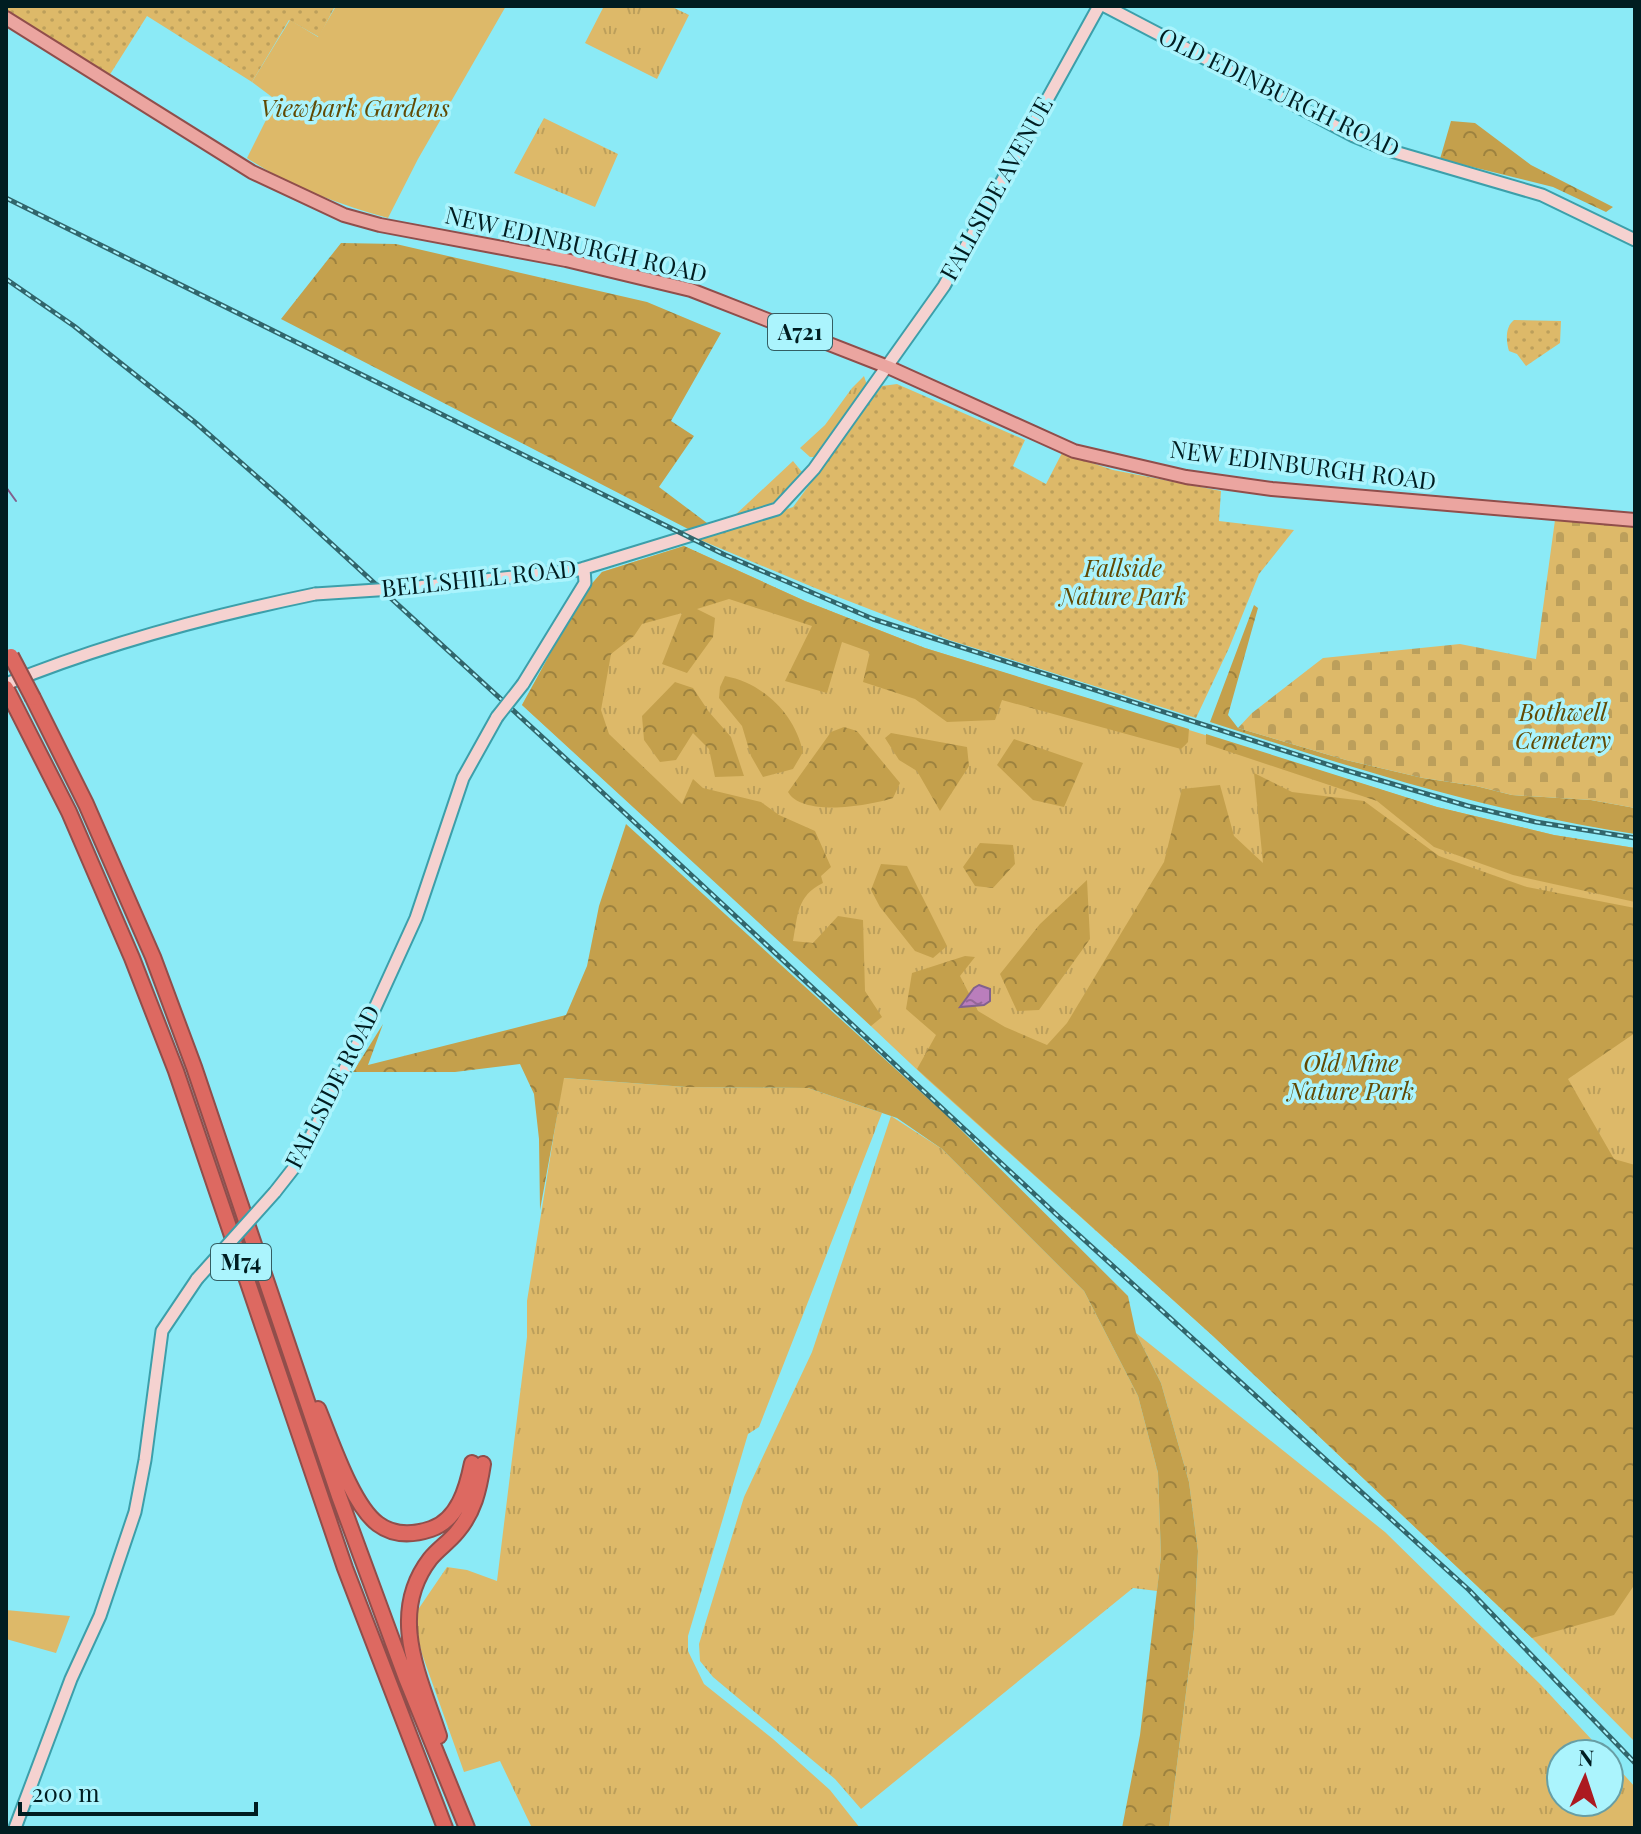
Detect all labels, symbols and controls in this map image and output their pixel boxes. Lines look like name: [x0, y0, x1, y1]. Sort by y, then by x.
street label: OLD EDINBURGH ROAD: [1154, 19, 1406, 164]
park label: Viewpark Gardens: [260, 91, 450, 123]
street label: FALLSIDE AVENUE: [932, 91, 1059, 285]
street label: NEW EDINBURGH ROAD: [442, 197, 711, 289]
road number: A721: [768, 314, 832, 350]
street label: NEW EDINBURGH ROAD: [1168, 432, 1438, 496]
street label: BELLSHILL ROAD: [380, 551, 578, 603]
park label: Fallside Nature Park: [1058, 551, 1186, 611]
park label: Bothwell Cemetery: [1515, 695, 1611, 755]
street label: FALLSIDE ROAD: [276, 999, 386, 1173]
park label: Old Mine Nature Park: [1286, 1046, 1414, 1106]
road number: M74: [211, 1244, 271, 1280]
north arrow: [1545, 1738, 1625, 1818]
text: N: [1577, 1742, 1595, 1772]
scale bar: [20, 1766, 256, 1816]
text: 200 m: [32, 1776, 100, 1808]

